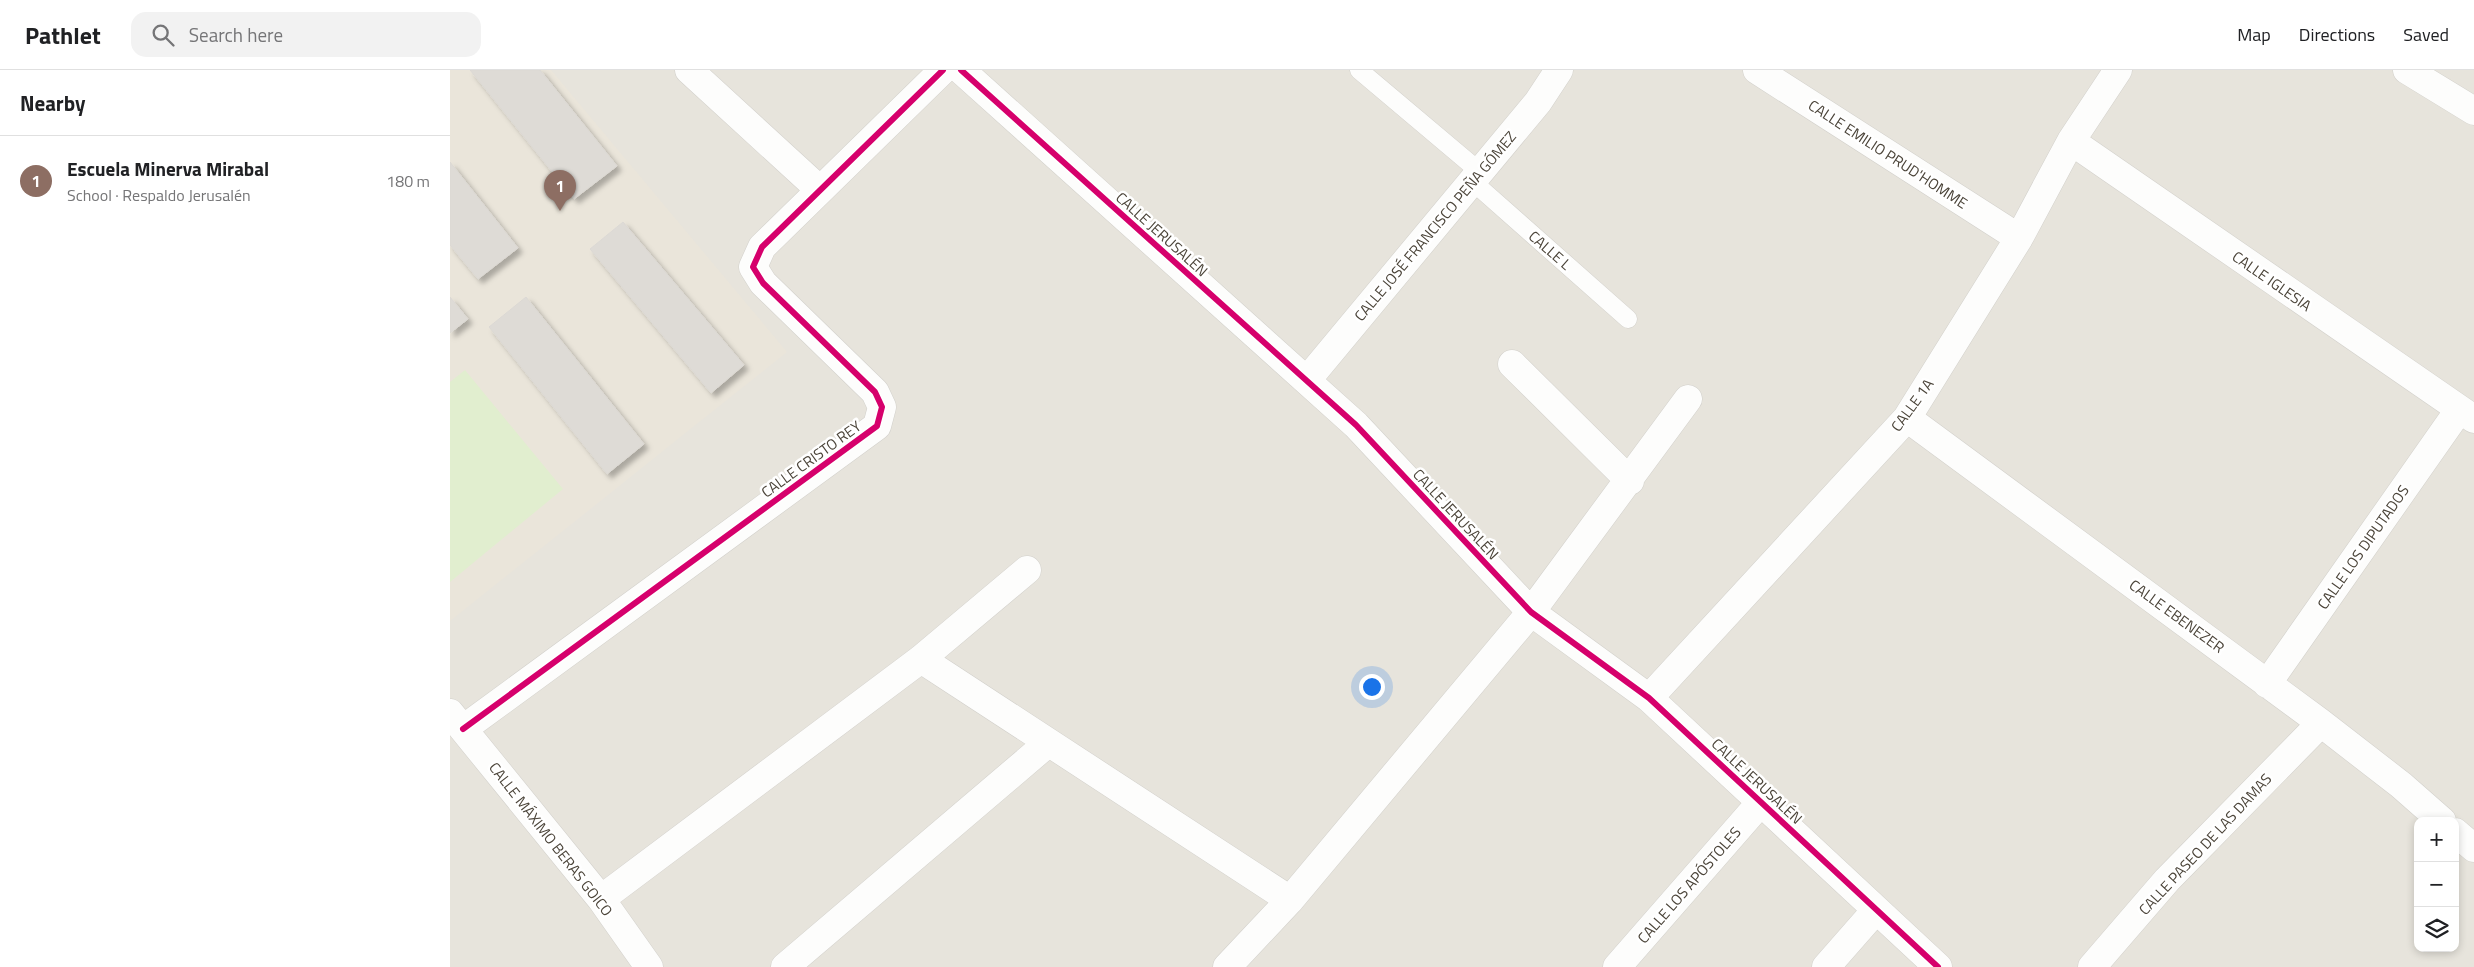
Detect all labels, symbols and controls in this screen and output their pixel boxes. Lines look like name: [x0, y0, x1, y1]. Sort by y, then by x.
search box: [131, 12, 481, 57]
text: Pathlet: [25, 17, 101, 53]
text: Search here: [189, 20, 283, 49]
icon: search: [149, 21, 177, 49]
text: Map: [2237, 21, 2271, 48]
text: Directions: [2299, 21, 2375, 48]
text: Saved: [2403, 21, 2449, 48]
text: Nearby: [20, 87, 85, 119]
street label: CALLE EMILIO PRUD'HOMME: [1804, 94, 1972, 214]
street label: CALLE JOSÉ FRANCISCO PEÑA GÓMEZ: [1348, 126, 1522, 326]
text: Escuela Minerva Mirabal: [67, 154, 269, 183]
text: 1: [32, 169, 40, 193]
text: 180 m: [386, 169, 430, 193]
pin: 1: [544, 170, 576, 211]
text: School · Respaldo Jerusalén: [67, 183, 251, 207]
street label: CALLE JERUSALÉN: [1111, 186, 1213, 282]
street label: CALLE L: [1523, 225, 1577, 275]
street label: CALLE IGLESIA: [2228, 245, 2316, 317]
street label: CALLE 1A: [1885, 374, 1939, 436]
street label: CALLE CRISTO REY: [756, 415, 866, 503]
street label: CALLE JERUSALÉN: [1408, 463, 1504, 565]
street label: CALLE LOS DIPUTADOS: [2311, 480, 2415, 614]
street label: CALLE EBENEZER: [2125, 574, 2229, 658]
your location: [1359, 674, 1385, 700]
street label: CALLE JERUSALÉN: [1706, 733, 1808, 829]
street label: CALLE MÁXIMO BERAS GOICO: [483, 757, 619, 921]
street label: CALLE PASEO DE LAS DAMAS: [2133, 768, 2277, 920]
map controls: [2414, 817, 2459, 952]
button: +: [2414, 817, 2459, 862]
street label: CALLE LOS APÓSTOLES: [1632, 822, 1746, 948]
button: −: [2414, 862, 2459, 907]
button: layers: [2414, 907, 2459, 952]

